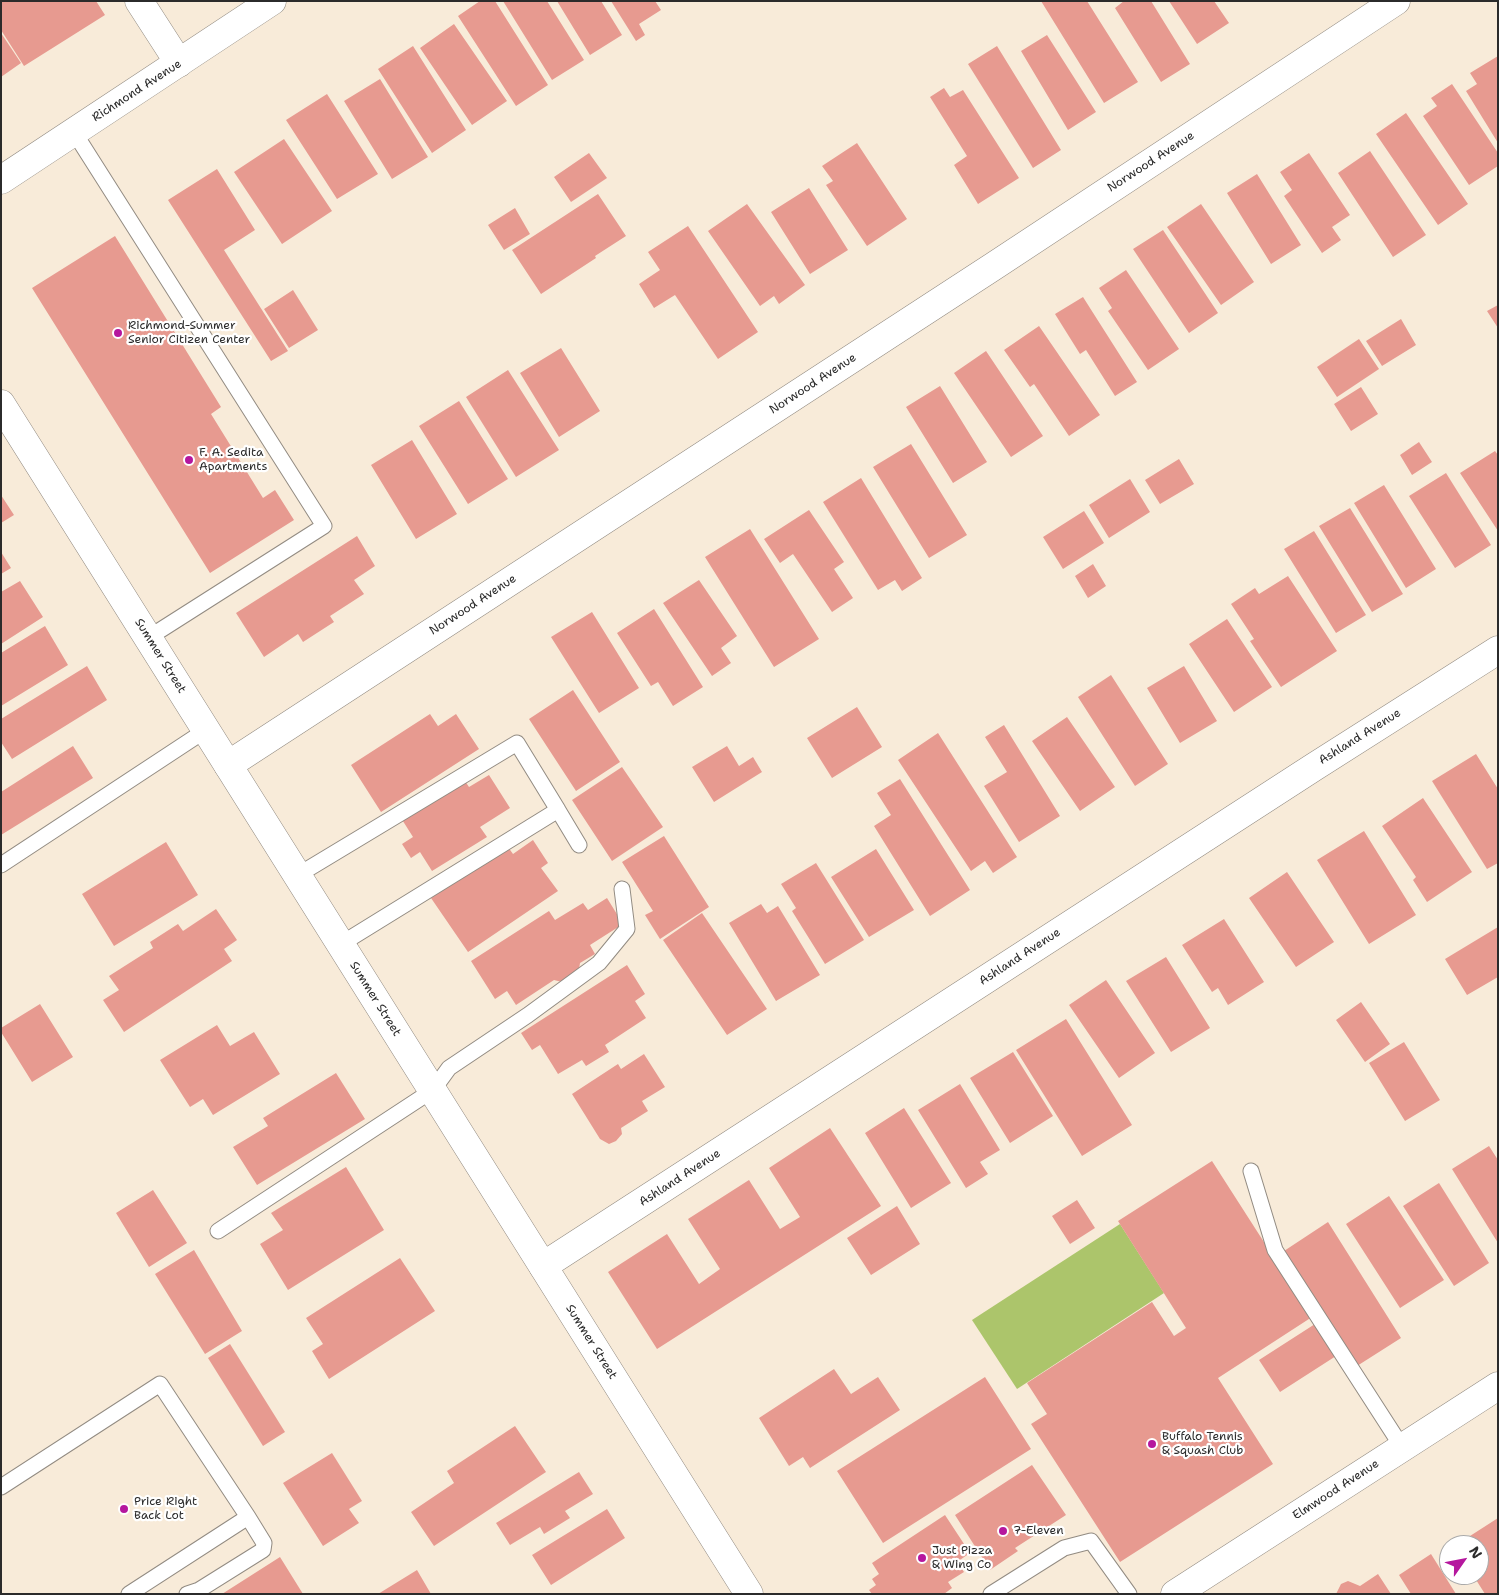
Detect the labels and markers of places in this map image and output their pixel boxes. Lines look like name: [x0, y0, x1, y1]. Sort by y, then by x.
place label: Richmond-Summer Senior Citizen Center: [128, 319, 250, 347]
marker: Richmond-Summer Senior Citizen Center: [112, 327, 124, 339]
place label: F. A. Sedita Apartments: [199, 446, 268, 474]
marker: F. A. Sedita Apartments: [183, 454, 195, 466]
place label: Buffalo Tennis & Squash Club: [1162, 1430, 1243, 1458]
marker: Buffalo Tennis & Squash Club: [1146, 1438, 1158, 1450]
place label: Price Right Back Lot: [134, 1495, 197, 1523]
marker: Price Right Back Lot: [118, 1503, 130, 1515]
place label: 7-Eleven: [1013, 1524, 1064, 1538]
marker: 7-Eleven: [997, 1525, 1009, 1537]
place label: Just Pizza & Wing Co: [932, 1544, 992, 1572]
marker: Just Pizza & Wing Co: [916, 1552, 928, 1564]

